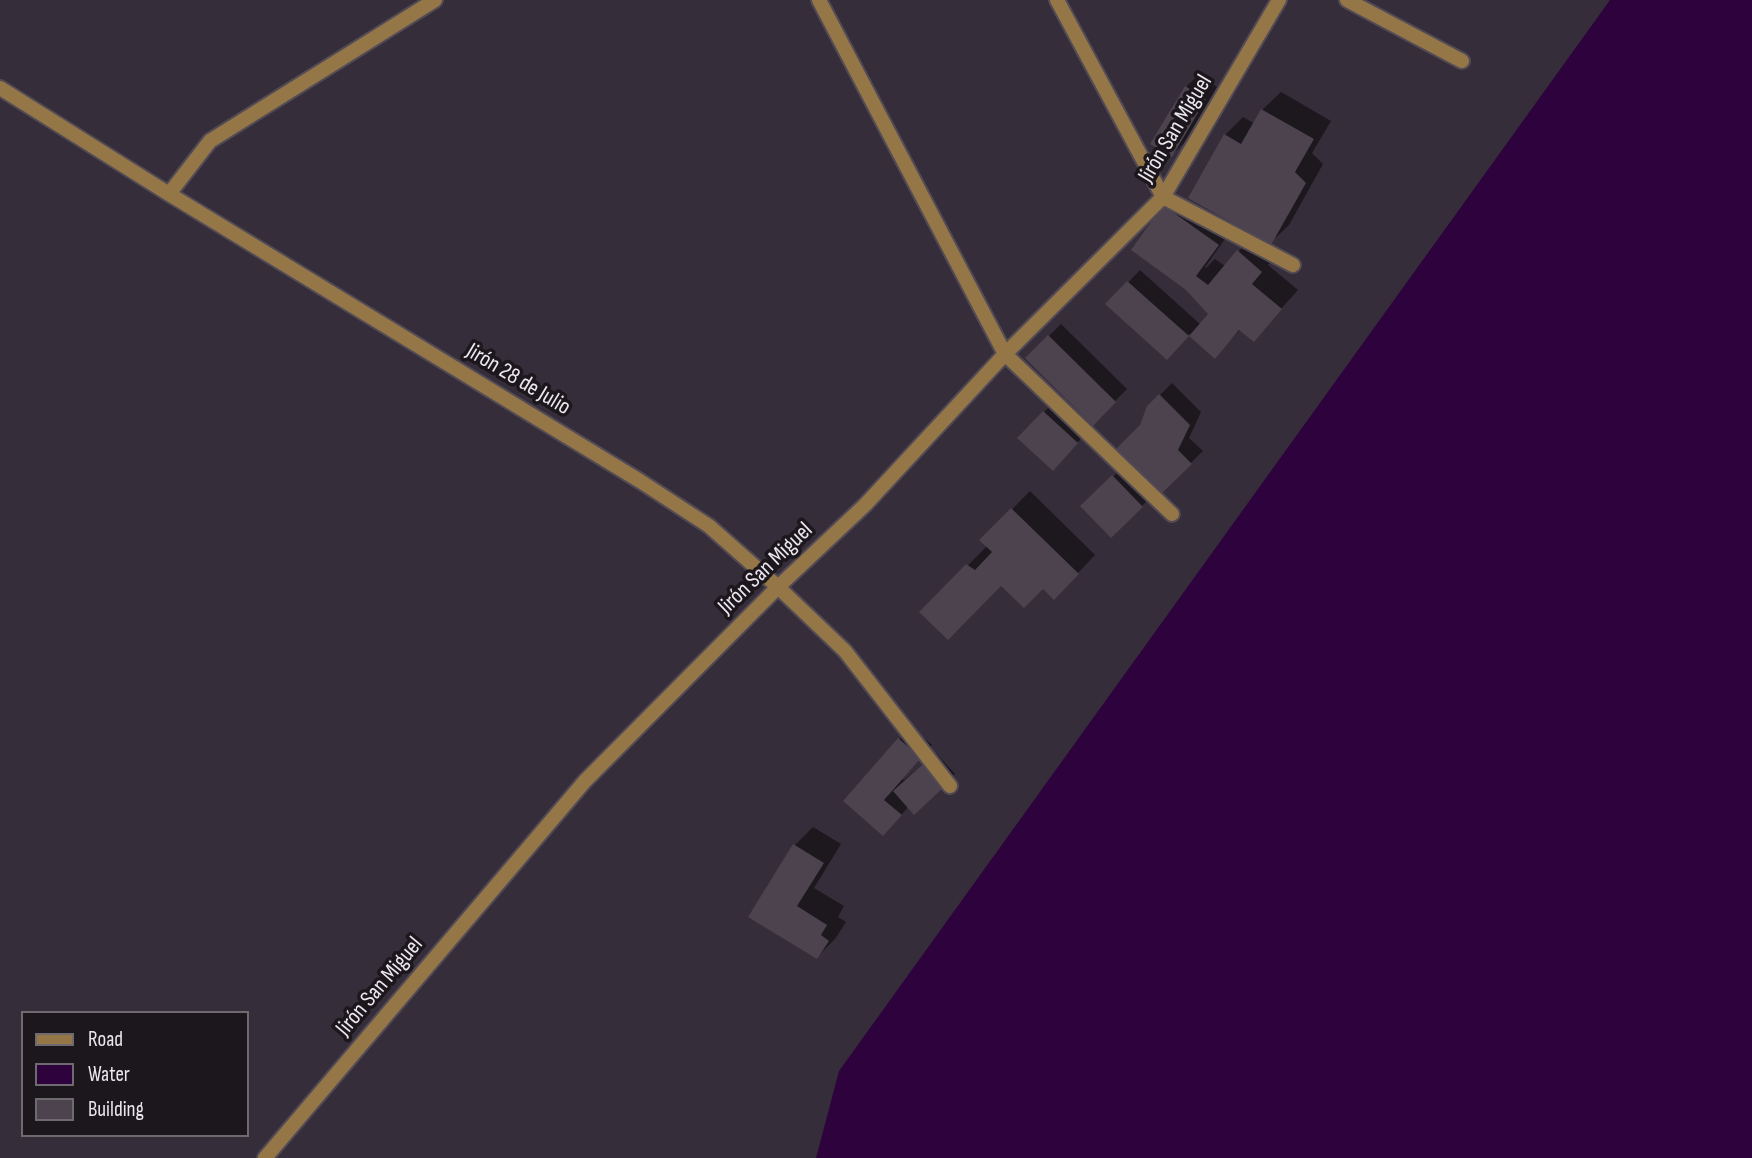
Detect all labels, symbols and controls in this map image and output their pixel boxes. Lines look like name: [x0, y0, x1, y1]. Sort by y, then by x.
street label: Jirón San Miguel: [1133, 70, 1219, 188]
street label: Jirón 28 de Julio: [461, 338, 575, 422]
street label: Jirón San Miguel: [713, 517, 819, 621]
street label: Jirón San Miguel: [331, 932, 429, 1042]
legend: [21, 1011, 248, 1137]
text: Road: [88, 1027, 123, 1052]
text: Water: [88, 1062, 130, 1087]
text: Building: [88, 1097, 144, 1122]

